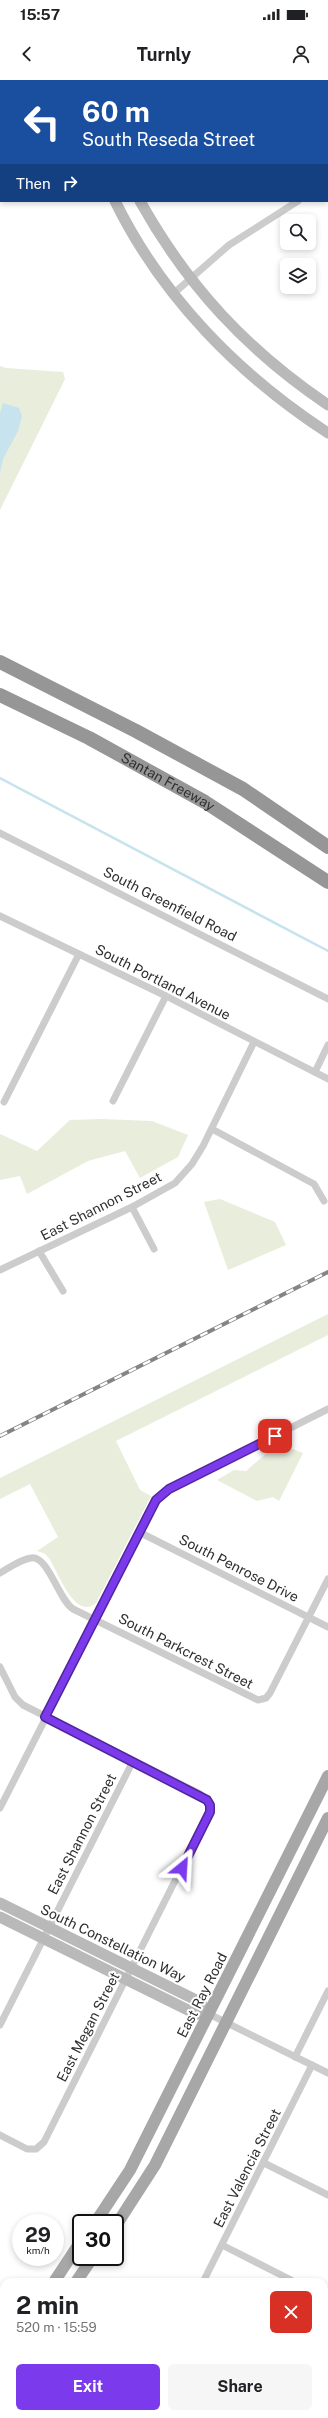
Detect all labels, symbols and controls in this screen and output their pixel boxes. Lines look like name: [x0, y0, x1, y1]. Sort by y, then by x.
text: 15:57: [20, 6, 60, 23]
icon: back: [16, 43, 38, 65]
icon: person: [290, 43, 312, 65]
text: Turnly: [137, 44, 191, 65]
text: 60 m: [82, 95, 150, 128]
icon: left: [16, 96, 68, 148]
text: South Reseda Street: [82, 129, 255, 150]
icon: right: [59, 172, 81, 194]
text: Then: [16, 175, 51, 192]
map controls: [280, 214, 316, 294]
button: search: [280, 214, 316, 250]
button: layers: [280, 258, 316, 294]
street label: Santan Freeway: [118, 749, 218, 814]
street label: South Greenfield Road: [101, 863, 239, 945]
street label: South Portland Avenue: [93, 941, 233, 1023]
street label: East Shannon Street: [38, 1169, 164, 1243]
pin: [258, 1419, 292, 1453]
icon: arrive: [264, 1425, 286, 1447]
street label: South Penrose Drive: [176, 1531, 302, 1605]
street label: South Parkcrest Street: [116, 1610, 256, 1692]
street label: East Shannon Street: [45, 1771, 119, 1897]
position arrow: [161, 1847, 203, 1889]
street label: South Constellation Way: [38, 1901, 189, 1985]
street label: East Ray Road: [174, 1950, 230, 2040]
street label: East Megan Street: [53, 1970, 123, 2084]
street label: East Valencia Street: [210, 2106, 284, 2230]
speed limit sign: 30: [72, 2214, 124, 2266]
text: 29: [25, 2223, 51, 2247]
text: km/h: [26, 2244, 50, 2256]
text: 2 min: [16, 2291, 79, 2319]
button: close: [270, 2291, 312, 2333]
text: 520 m · 15:59: [16, 2320, 97, 2335]
button: Exit: [16, 2364, 160, 2410]
button: Share: [168, 2364, 312, 2410]

